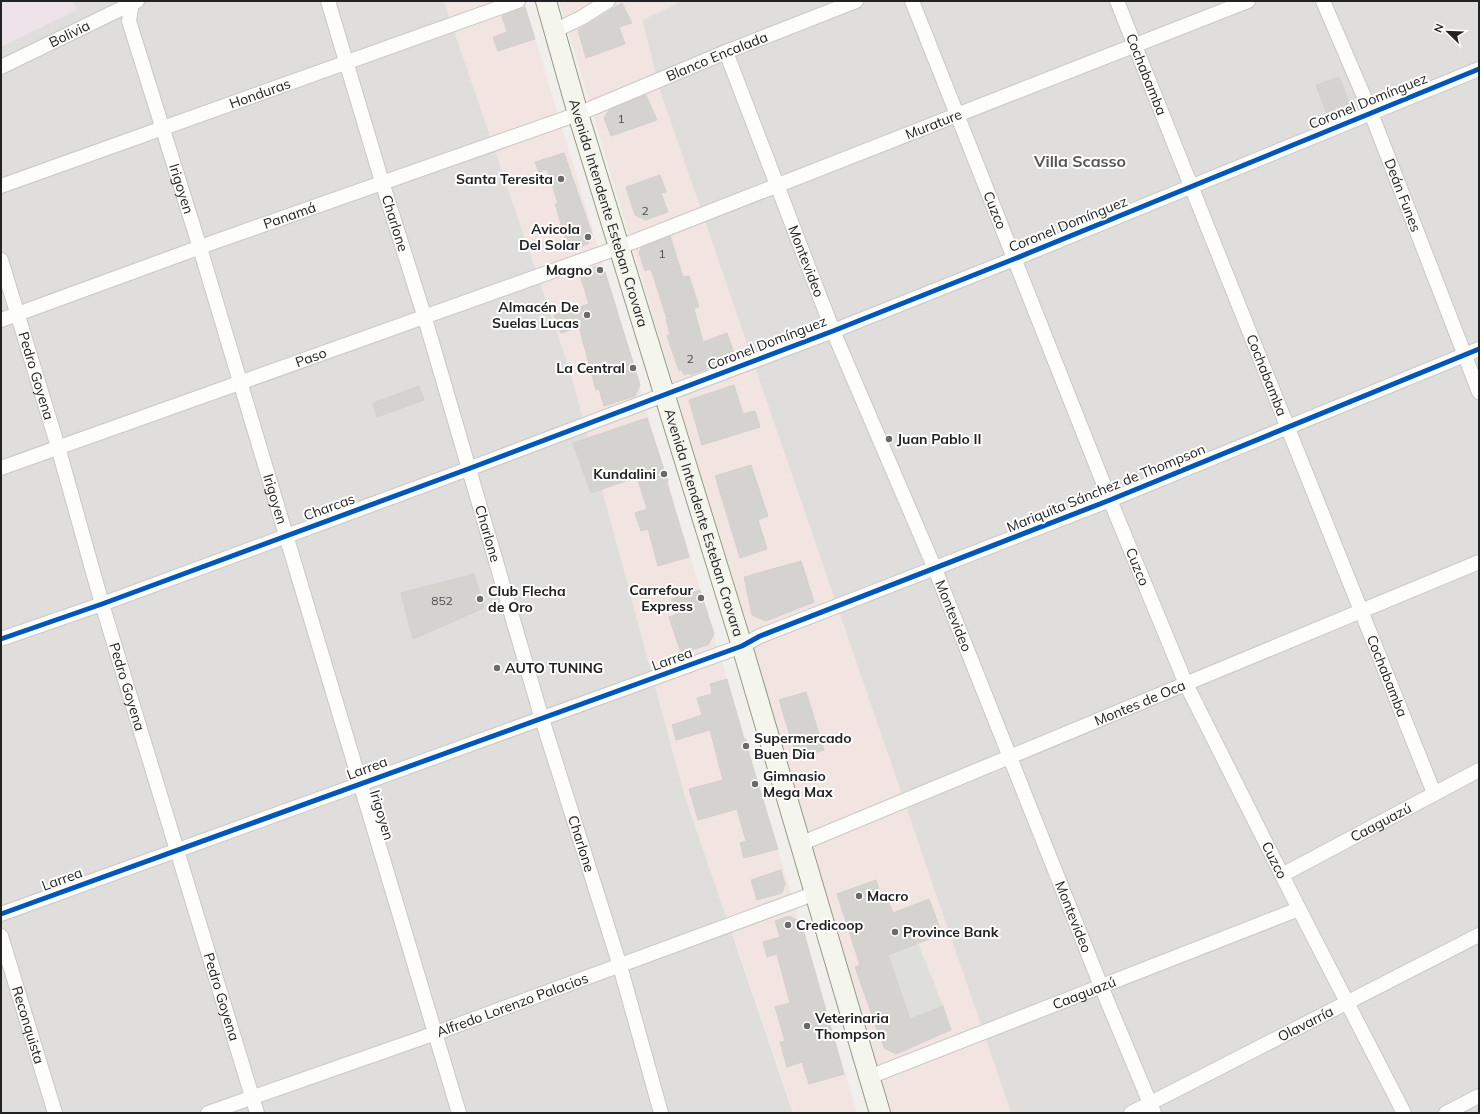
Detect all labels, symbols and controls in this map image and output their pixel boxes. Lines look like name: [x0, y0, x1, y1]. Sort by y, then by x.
north arrow: [1428, 12, 1468, 52]
street label: Bolivia: [46, 16, 93, 51]
text: N: [1431, 22, 1447, 35]
street label: Blanco Encalada: [663, 28, 770, 85]
street label: Cochabamba: [1122, 31, 1171, 118]
street label: Coronel Domínguez: [1306, 69, 1430, 133]
street label: Honduras: [227, 74, 293, 113]
street label: Avenida Intendente Esteban Crovara: [565, 97, 652, 329]
street label: Murature: [903, 105, 964, 143]
house number: 1: [617, 111, 625, 126]
district label: Villa Scasso: [1033, 151, 1126, 171]
street label: Deán Funes: [1381, 156, 1425, 234]
street label: Irigoyen: [165, 161, 198, 216]
place label: Santa Teresita: [456, 170, 553, 188]
marker: Santa Teresita: [556, 174, 566, 184]
street label: Cuzco: [979, 188, 1011, 232]
street label: Coronel Domínguez: [1006, 192, 1130, 256]
street label: Charlone: [378, 193, 412, 254]
street label: Panamá: [261, 198, 318, 233]
house number: 2: [641, 203, 649, 218]
place label: Avicola Del Solar: [519, 220, 580, 254]
street label: Montevideo: [784, 223, 828, 300]
marker: Avicola Del Solar: [583, 232, 593, 242]
house number: 1: [658, 246, 666, 261]
place label: Magno: [546, 261, 592, 279]
marker: Magno: [595, 265, 605, 275]
place label: Almacén De Suelas Lucas: [492, 298, 579, 332]
marker: Almacén De Suelas Lucas: [582, 310, 592, 320]
street label: Coronel Domínguez: [705, 312, 829, 374]
street label: Pedro Goyena: [14, 329, 58, 422]
street label: Cochabamba: [1242, 332, 1291, 419]
street label: Paso: [293, 343, 329, 371]
house number: 2: [686, 351, 694, 366]
place label: La Central: [556, 359, 625, 377]
marker: La Central: [628, 363, 638, 373]
street label: Avenida Intendente Esteban Crovara: [660, 406, 748, 639]
place label: Juan Pablo II: [897, 430, 981, 448]
marker: Juan Pablo II: [884, 434, 894, 444]
street label: Mariquita Sánchez de Thompson: [1004, 440, 1208, 536]
place label: Kundalini: [593, 465, 656, 483]
marker: Kundalini: [659, 469, 669, 479]
street label: Irigoyen: [259, 472, 291, 526]
street label: Charcas: [301, 489, 357, 525]
street label: Charlone: [471, 503, 505, 564]
street label: Cuzco: [1122, 545, 1153, 588]
street label: Montevideo: [931, 577, 976, 654]
place label: Carrefour Express: [629, 581, 693, 615]
place label: Club Flecha de Oro: [488, 582, 566, 616]
house number: 852: [431, 593, 453, 608]
marker: Carrefour Express: [696, 593, 706, 603]
marker: Club Flecha de Oro: [475, 594, 485, 604]
street label: Cochabamba: [1363, 632, 1412, 719]
street label: Pedro Goyena: [105, 640, 149, 733]
street label: Larrea: [649, 643, 695, 675]
place label: AUTO TUNING: [505, 659, 603, 677]
marker: AUTO TUNING: [492, 663, 502, 673]
street label: Montes de Oca: [1092, 676, 1188, 730]
place label: Supermercado Buen Dia: [754, 729, 852, 763]
marker: Supermercado Buen Dia: [741, 741, 751, 751]
street label: Larrea: [344, 752, 390, 784]
place label: Gimnasio Mega Max: [763, 767, 833, 801]
marker: Gimnasio Mega Max: [750, 779, 760, 789]
street label: Irigoyen: [366, 788, 398, 842]
street label: Caaguazú: [1347, 799, 1414, 846]
street label: Charlone: [564, 813, 599, 874]
street label: Cuzco: [1258, 838, 1291, 882]
street label: Larrea: [39, 863, 85, 895]
street label: Montevideo: [1051, 878, 1096, 955]
place label: Macro: [867, 887, 909, 905]
marker: Macro: [854, 891, 864, 901]
place label: Credicoop: [796, 916, 863, 934]
marker: Credicoop: [783, 920, 793, 930]
place label: Province Bank: [903, 923, 999, 941]
marker: Province Bank: [890, 927, 900, 937]
street label: Pedro Goyena: [200, 950, 243, 1043]
street label: Alfredo Lorenzo Palacios: [434, 969, 591, 1041]
street label: Caaguazú: [1050, 972, 1118, 1013]
street label: Reconquista: [8, 984, 48, 1066]
street label: Olavarría: [1275, 1002, 1336, 1045]
place label: Veterinaria Thompson: [814, 1009, 889, 1043]
marker: Veterinaria Thompson: [802, 1021, 812, 1031]

